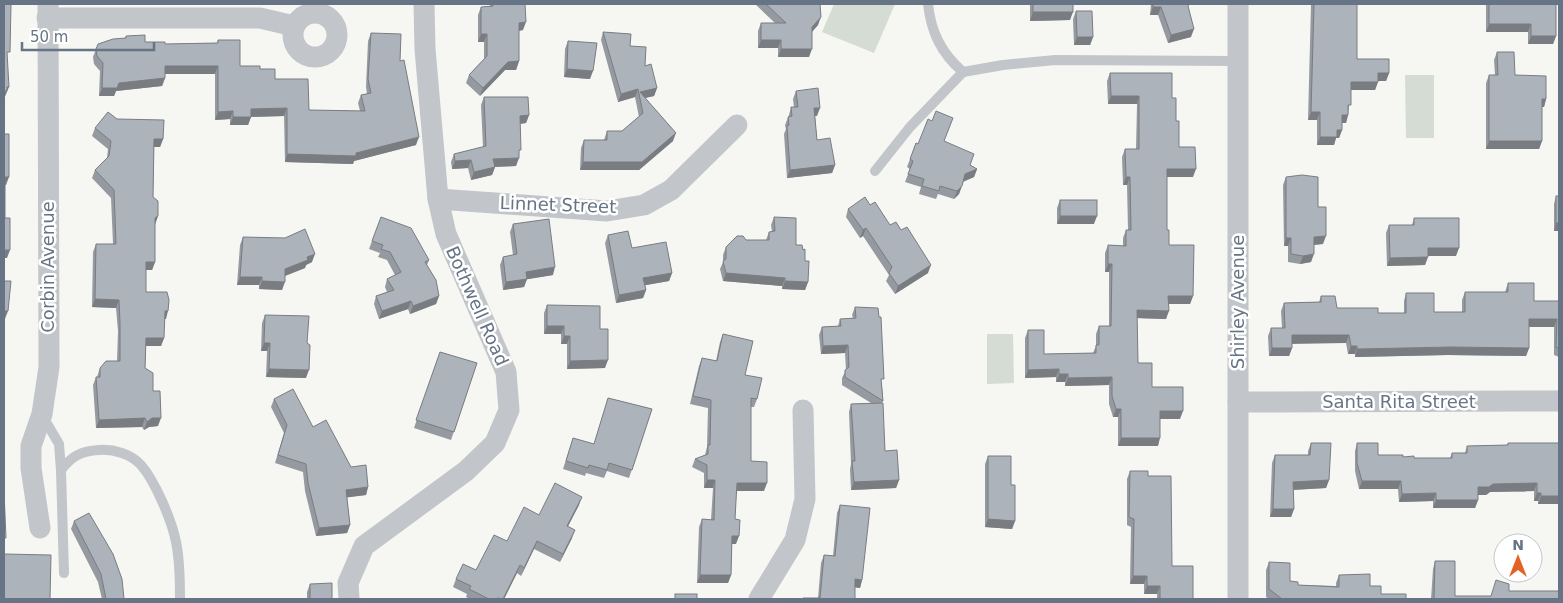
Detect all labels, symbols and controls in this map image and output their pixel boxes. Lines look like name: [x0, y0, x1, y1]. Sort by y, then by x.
scale bar: [22, 20, 155, 52]
text: 50 m: [30, 28, 68, 46]
street label: Linnet Street: [499, 192, 617, 217]
street label: Corbin Avenue: [37, 201, 58, 333]
street label: Shirley Avenue: [1227, 235, 1248, 369]
street label: Bothwell Road: [442, 243, 513, 369]
street label: Santa Rita Street: [1322, 391, 1476, 412]
north arrow: [1493, 533, 1543, 583]
text: N: [1512, 537, 1524, 553]

